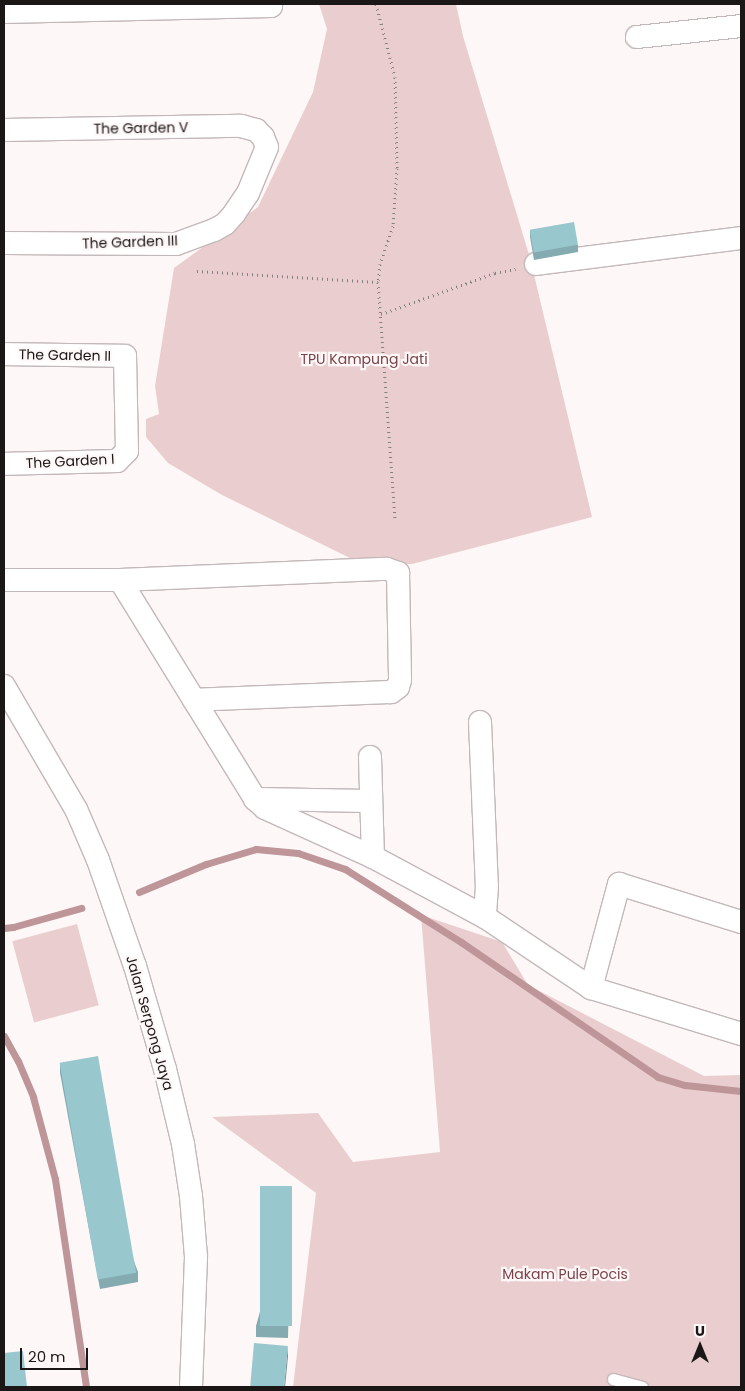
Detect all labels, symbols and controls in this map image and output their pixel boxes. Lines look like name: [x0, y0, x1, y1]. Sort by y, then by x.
street label: The Garden V: [93, 119, 189, 137]
street label: The Garden III: [82, 232, 178, 252]
street label: The Garden II: [19, 346, 111, 364]
park label: TPU Kampung Jati: [300, 351, 428, 367]
street label: The Garden I: [25, 450, 115, 472]
street label: Jalan Serpong Jaya: [123, 954, 177, 1092]
park label: Makam Pule Pocis: [502, 1266, 628, 1282]
north arrow: [675, 1321, 725, 1371]
text: U: [695, 1321, 705, 1341]
scale bar: [22, 1338, 90, 1370]
text: 20 m: [28, 1346, 66, 1367]

